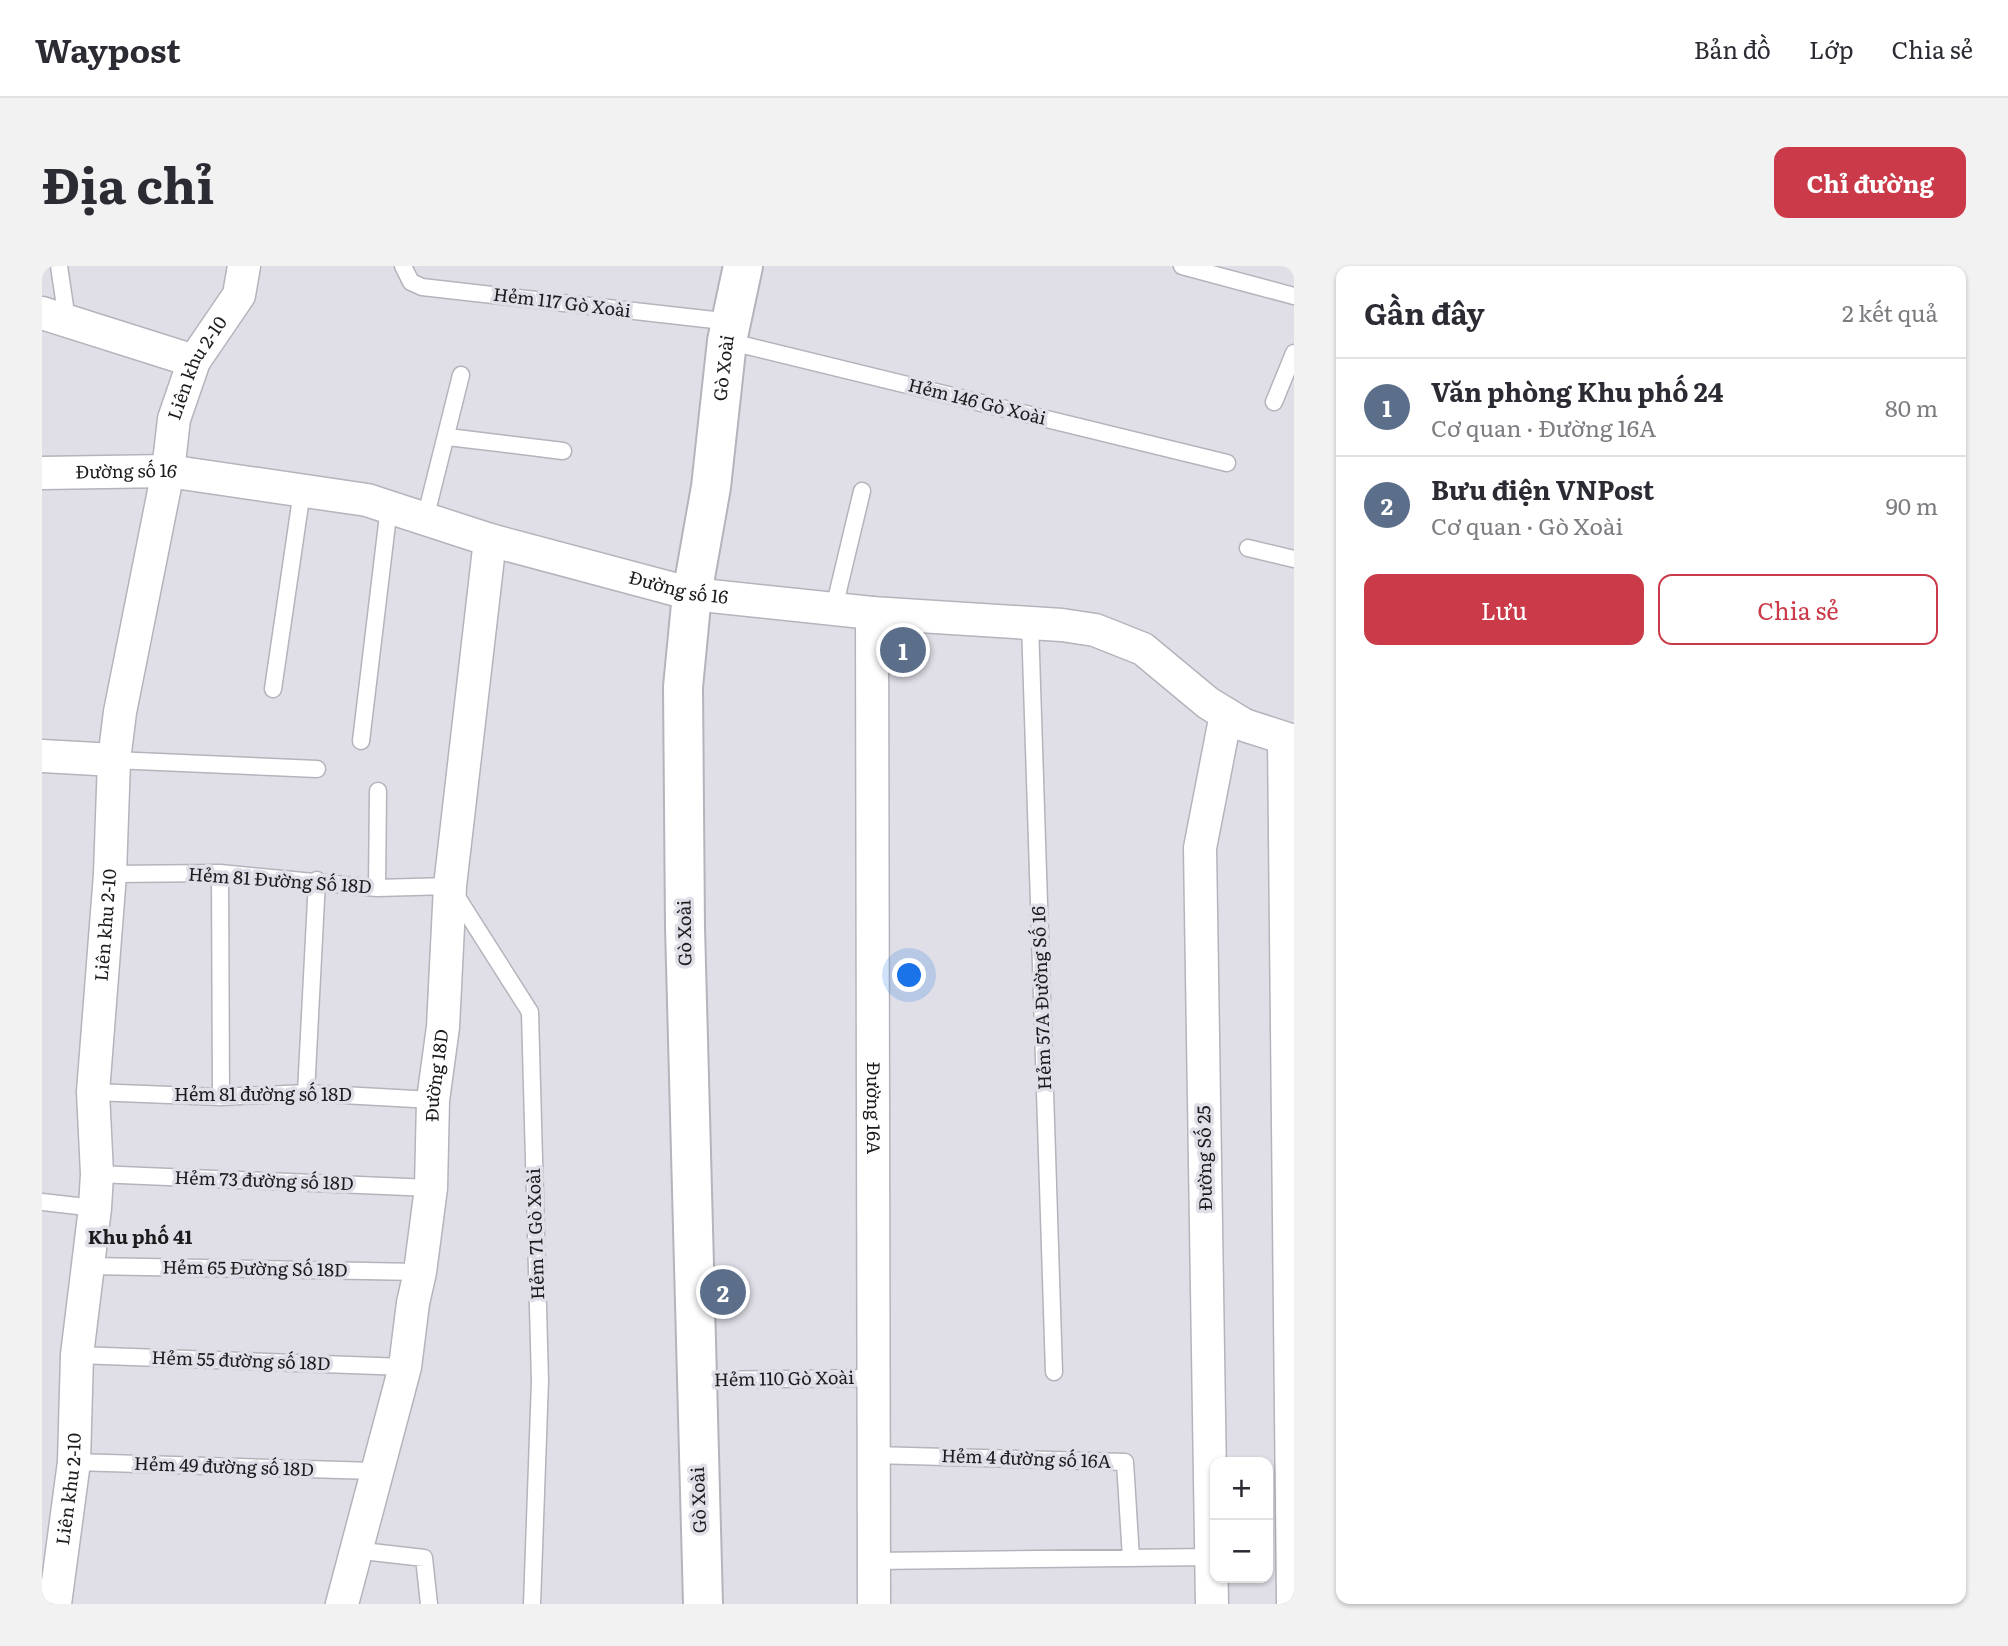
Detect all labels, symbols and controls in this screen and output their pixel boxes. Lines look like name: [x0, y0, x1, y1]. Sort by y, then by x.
text: Waypost: [35, 24, 181, 73]
text: Bản đồ: [1694, 31, 1771, 66]
text: Lớp: [1809, 31, 1854, 66]
text: Chia sẻ: [1892, 31, 1973, 66]
text: Địa chỉ: [42, 146, 214, 219]
button: Chỉ đường: [1774, 147, 1966, 218]
street label: Hẻm 117 Gò Xoài: [492, 280, 633, 323]
text: Gần đây: [1364, 290, 1485, 334]
text: 2 kết quả: [1842, 295, 1938, 329]
street label: Liên khu 2-10: [160, 310, 233, 423]
street label: Gò Xoài: [705, 332, 740, 402]
street label: Hẻm 146 Gò Xoài: [906, 370, 1049, 431]
text: Văn phòng Khu phố 24: [1431, 371, 1723, 410]
text: 1: [1382, 390, 1392, 424]
text: 80 m: [1885, 390, 1938, 424]
text: Cơ quan · Đường 16A: [1431, 410, 1656, 444]
street label: Đường số 16: [75, 456, 179, 484]
text: Bưu điện VNPost: [1431, 469, 1654, 508]
text: 2: [1381, 488, 1393, 522]
text: 90 m: [1886, 488, 1938, 522]
text: Cơ quan · Gò Xoài: [1431, 508, 1623, 542]
street label: Đường số 16: [626, 563, 730, 610]
button: Lưu: [1364, 574, 1644, 645]
button: Chia sẻ: [1658, 574, 1938, 645]
pin: 1: [880, 624, 926, 676]
street label: Hẻm 81 Đường Số 18D: [187, 860, 373, 899]
street label: Liên khu 2-10: [87, 868, 122, 982]
street label: Gò Xoài: [669, 900, 698, 966]
street label: Hẻm 57A Đường Số 16: [1024, 905, 1057, 1091]
your location: [892, 958, 926, 992]
street label: Đường 18D: [418, 1027, 455, 1122]
street label: Đường 16A: [861, 1062, 888, 1154]
street label: Hẻm 81 đường số 18D: [174, 1080, 352, 1107]
street label: Đường Số 25: [1189, 1105, 1218, 1211]
street label: Hẻm 73 đường số 18D: [174, 1163, 354, 1196]
street label: Hẻm 71 Gò Xoài: [519, 1168, 550, 1300]
district label: Khu phố 41: [88, 1222, 192, 1250]
street label: Hẻm 65 Đường Số 18D: [162, 1252, 348, 1283]
pin: 2: [700, 1266, 746, 1318]
street label: Hẻm 55 đường số 18D: [151, 1343, 331, 1376]
street label: Hẻm 110 Gò Xoài: [714, 1363, 854, 1392]
street label: Liên khu 2-10: [48, 1432, 87, 1547]
street label: Hẻm 4 đường số 16A: [941, 1441, 1111, 1474]
street label: Hẻm 49 đường số 18D: [134, 1449, 314, 1482]
map controls: [1210, 1457, 1273, 1583]
button: +: [1210, 1457, 1273, 1520]
street label: Gò Xoài: [683, 1466, 712, 1534]
button: −: [1210, 1520, 1273, 1583]

